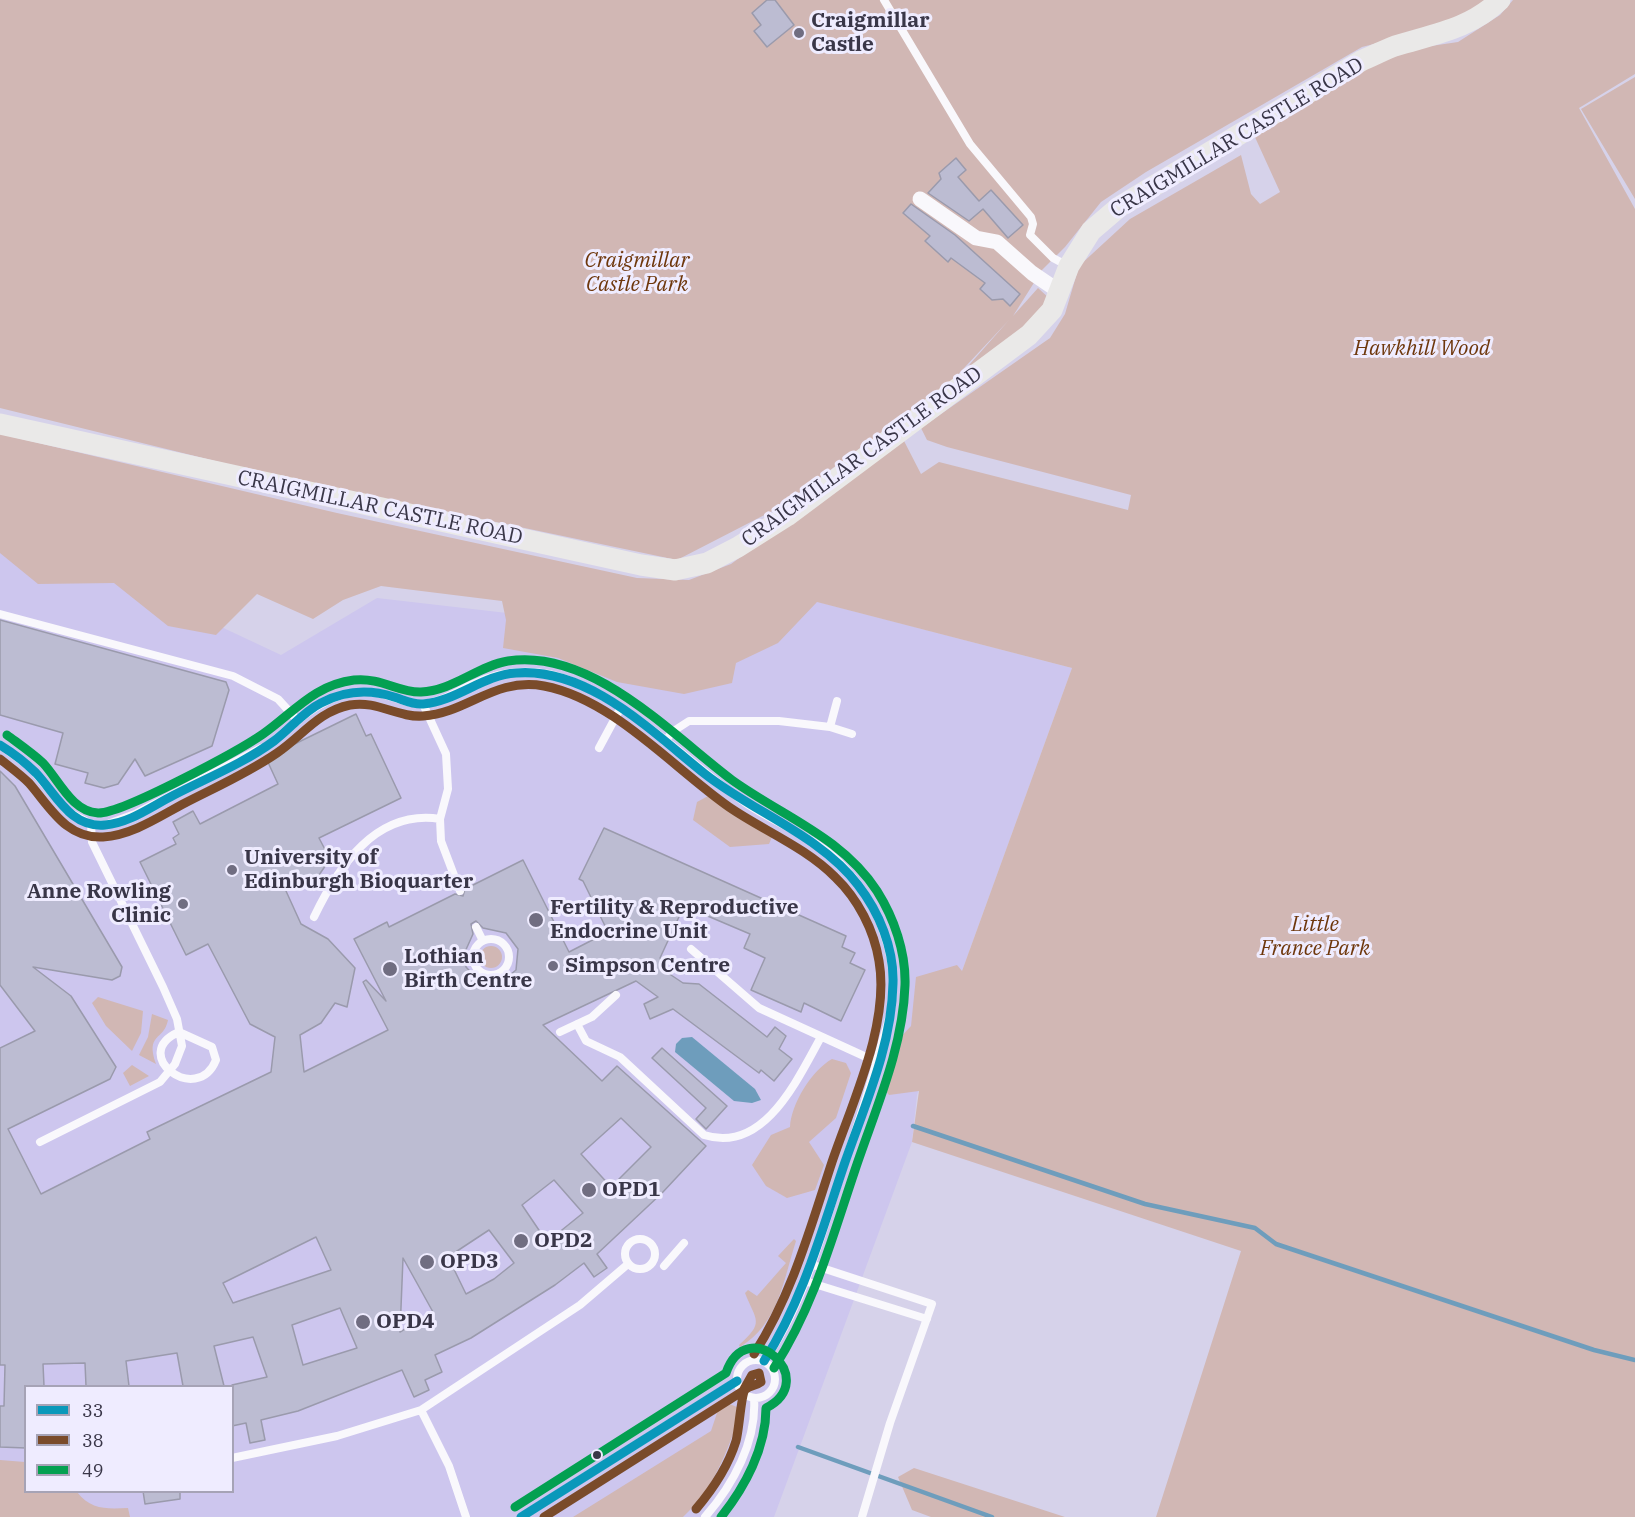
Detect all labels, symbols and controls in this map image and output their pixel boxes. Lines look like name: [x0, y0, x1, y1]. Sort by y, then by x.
place label: Craigmillar Castle: [811, 8, 930, 58]
marker: Craigmillar Castle: [792, 26, 806, 40]
street label: CRAIGMILLAR CASTLE ROAD: [1106, 52, 1368, 224]
park label: Craigmillar Castle Park: [584, 248, 690, 298]
park label: Hawkhill Wood: [1354, 336, 1490, 362]
street label: CRAIGMILLAR CASTLE ROAD: [737, 361, 987, 553]
street label: CRAIGMILLAR CASTLE ROAD: [235, 465, 525, 551]
place label: University of Edinburgh Bioquarter: [244, 845, 473, 895]
marker: University of Edinburgh Bioquarter: [225, 863, 239, 877]
place label: Anne Rowling Clinic: [27, 879, 171, 929]
place label: Fertility & Reproductive Endocrine Unit: [550, 895, 799, 945]
marker: Anne Rowling Clinic: [176, 897, 190, 911]
marker: Fertility & Reproductive Endocrine Unit: [527, 911, 545, 929]
park label: Little France Park: [1260, 912, 1370, 962]
place label: Lothian Birth Centre: [404, 944, 532, 994]
place label: Simpson Centre: [565, 953, 730, 979]
marker: Simpson Centre: [546, 959, 560, 973]
marker: Lothian Birth Centre: [381, 960, 399, 978]
place label: OPD1: [602, 1177, 661, 1203]
marker: OPD1: [580, 1181, 598, 1199]
place label: OPD2: [534, 1228, 593, 1254]
marker: OPD2: [512, 1232, 530, 1250]
place label: OPD3: [440, 1249, 499, 1275]
marker: OPD3: [418, 1253, 436, 1271]
place label: OPD4: [376, 1309, 435, 1335]
marker: OPD4: [354, 1313, 372, 1331]
legend: [24, 1385, 234, 1493]
text: 33: [82, 1399, 104, 1422]
text: 38: [82, 1429, 104, 1452]
unlabelled marker: [591, 1449, 603, 1461]
text: 49: [82, 1459, 104, 1482]

